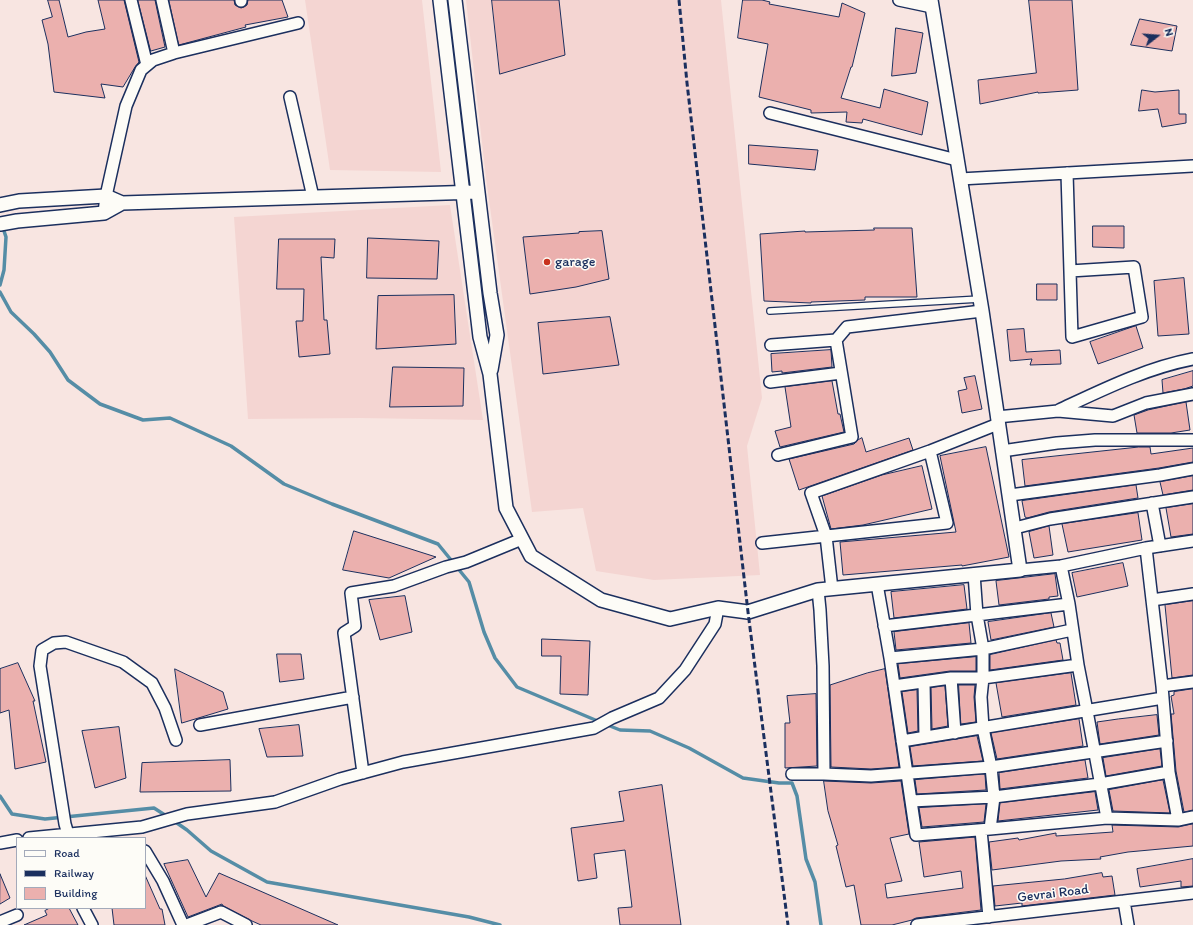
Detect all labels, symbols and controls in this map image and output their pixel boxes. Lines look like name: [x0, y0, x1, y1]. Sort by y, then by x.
north arrow: [1137, 16, 1177, 56]
text: N: [1162, 27, 1176, 38]
place label: garage: [555, 254, 596, 270]
marker: garage: [542, 257, 552, 267]
legend: [16, 837, 146, 909]
text: Road: [54, 846, 80, 860]
text: Railway: [54, 866, 94, 880]
street label: Gevrai Road: [1016, 881, 1090, 907]
text: Building: [54, 886, 97, 900]

